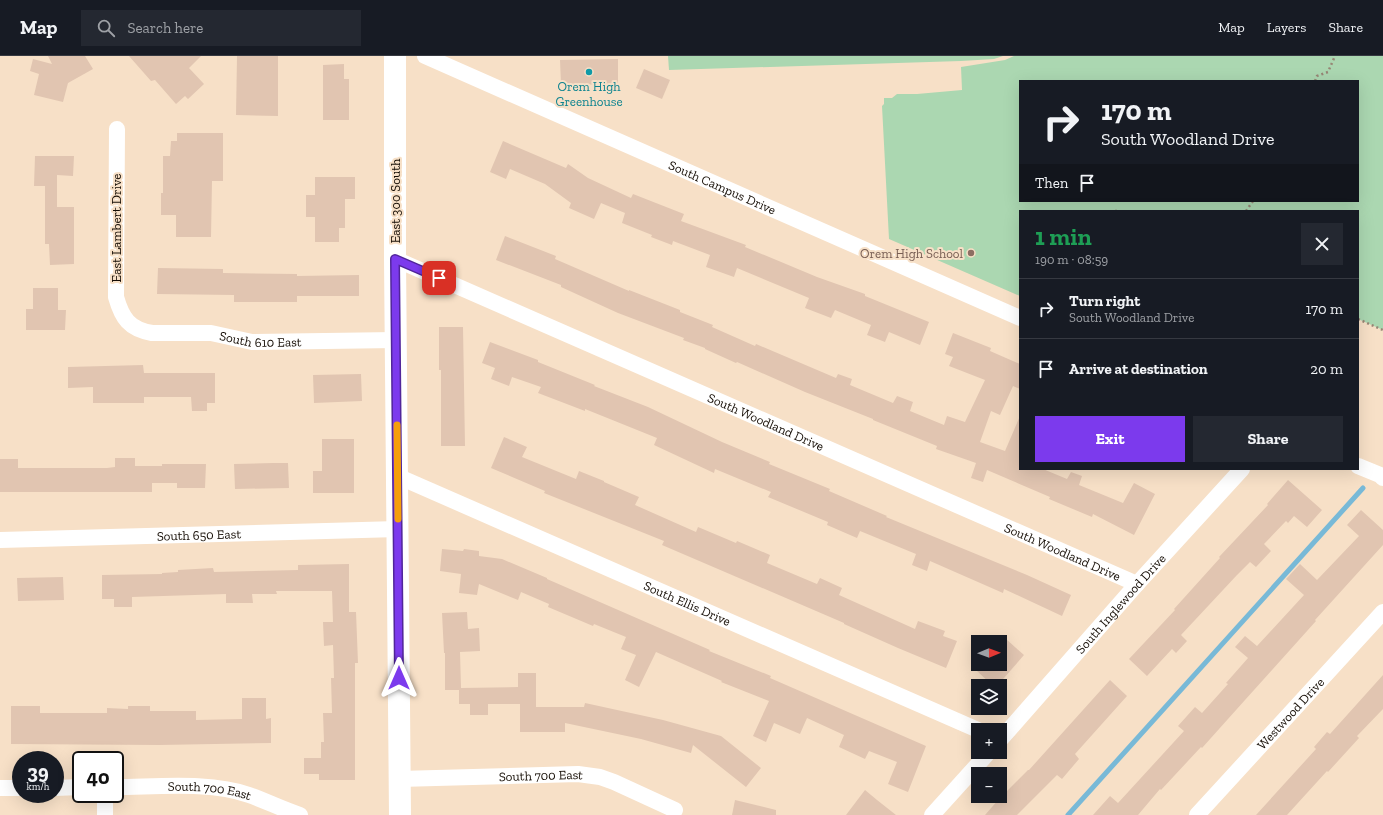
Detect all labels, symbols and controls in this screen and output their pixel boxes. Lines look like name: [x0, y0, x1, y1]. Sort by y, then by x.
search box: [81, 10, 361, 46]
text: Map: [20, 16, 57, 39]
icon: search: [95, 17, 117, 39]
text: Search here: [127, 19, 203, 37]
text: Map: [1218, 19, 1245, 36]
text: Layers: [1267, 19, 1306, 36]
text: Share: [1328, 19, 1363, 36]
marker: Orem High Greenhouse: [584, 67, 594, 77]
place label: Orem High Greenhouse: [555, 79, 623, 109]
text: 170 m: [1101, 94, 1172, 127]
icon: right: [1035, 96, 1087, 148]
text: South Woodland Drive: [1101, 128, 1274, 150]
street label: South Campus Drive: [667, 157, 778, 217]
street label: East 300 South: [388, 158, 403, 243]
icon: arrive: [1076, 172, 1098, 194]
street label: East Lambert Drive: [109, 174, 124, 282]
text: Then: [1035, 174, 1068, 192]
text: 1 min: [1035, 222, 1092, 251]
button: close: [1301, 223, 1343, 265]
place label: Orem High School: [860, 246, 964, 261]
marker: Orem High School: [966, 248, 976, 258]
text: 190 m · 08:59: [1035, 252, 1108, 267]
pin: [422, 261, 456, 295]
icon: arrive: [428, 267, 450, 289]
text: Turn right: [1069, 292, 1140, 310]
icon: right: [1035, 298, 1057, 320]
text: 170 m: [1305, 300, 1343, 318]
text: South Woodland Drive: [1069, 310, 1194, 325]
street label: South 610 East: [218, 328, 302, 350]
icon: arrive: [1035, 358, 1057, 380]
text: Arrive at destination: [1069, 360, 1208, 378]
text: 20 m: [1310, 360, 1343, 378]
street label: South Woodland Drive: [706, 389, 826, 454]
button: Exit: [1035, 416, 1185, 462]
button: Share: [1193, 416, 1343, 462]
street label: South Woodland Drive: [1002, 519, 1123, 584]
street label: South 650 East: [157, 526, 241, 543]
street label: South Inglewood Drive: [1072, 551, 1168, 656]
street label: South Ellis Drive: [642, 577, 733, 629]
north arrow: [971, 635, 1007, 671]
map controls: [971, 635, 1007, 803]
position arrow: [378, 657, 420, 699]
street label: Westwood Drive: [1254, 674, 1327, 752]
button: layers: [971, 679, 1007, 715]
button: +: [971, 723, 1007, 759]
speed limit sign: 40: [72, 751, 124, 803]
text: 39: [27, 760, 49, 784]
street label: South 700 East: [499, 766, 584, 784]
button: −: [971, 767, 1007, 803]
street label: South 700 East: [168, 778, 254, 803]
text: km/h: [27, 781, 49, 793]

